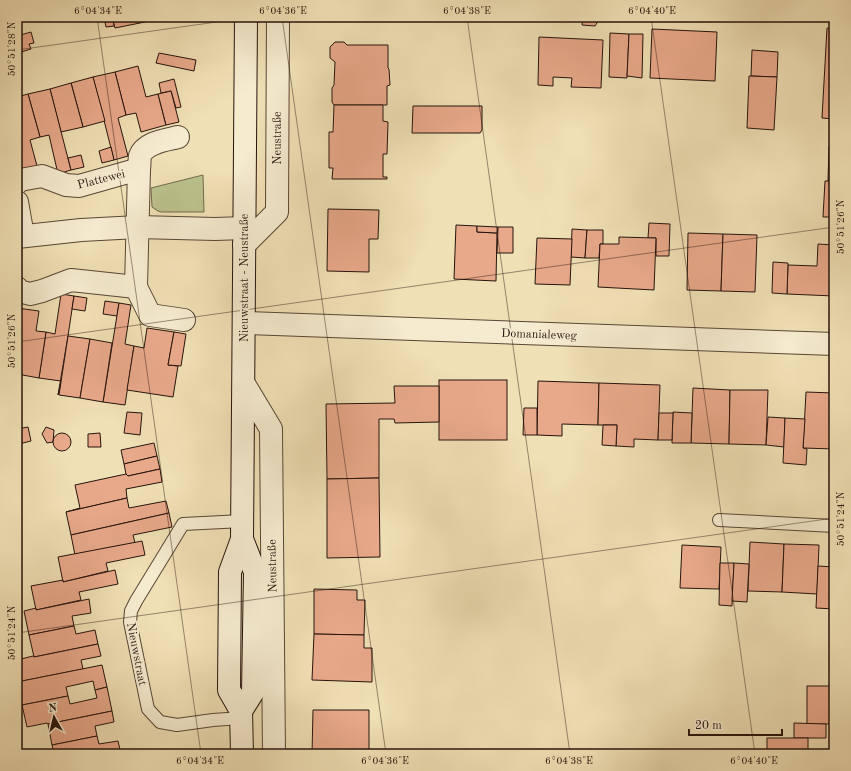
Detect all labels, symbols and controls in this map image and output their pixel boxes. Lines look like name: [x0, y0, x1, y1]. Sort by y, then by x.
text: 6°04'34"E: [74, 6, 122, 16]
text: 6°04'36"E: [259, 6, 307, 16]
text: 6°04'38"E: [443, 6, 491, 16]
text: 6°04'40"E: [628, 6, 676, 16]
text: 50°51'28"N: [7, 21, 17, 76]
street label: Neustraße: [272, 111, 284, 165]
street label: Plattewei: [76, 168, 126, 192]
text: 50°51'26"N: [836, 199, 846, 254]
street label: Nieuwstraat - Neustraße: [239, 213, 251, 342]
text: 50°51'26"N: [7, 313, 17, 368]
street label: Domanialeweg: [501, 328, 578, 342]
text: 50°51'24"N: [836, 491, 846, 546]
street label: Neustraße: [267, 539, 279, 593]
text: 50°51'24"N: [7, 605, 17, 660]
street label: Nieuwstraat: [124, 622, 148, 687]
north arrow: [34, 697, 74, 737]
text: N: [48, 702, 58, 715]
scale bar: [689, 711, 782, 737]
text: 20 m: [695, 720, 722, 732]
text: 6°04'34"E: [176, 756, 224, 766]
text: 6°04'36"E: [361, 756, 409, 766]
text: 6°04'38"E: [545, 756, 593, 766]
text: 6°04'40"E: [730, 756, 778, 766]

